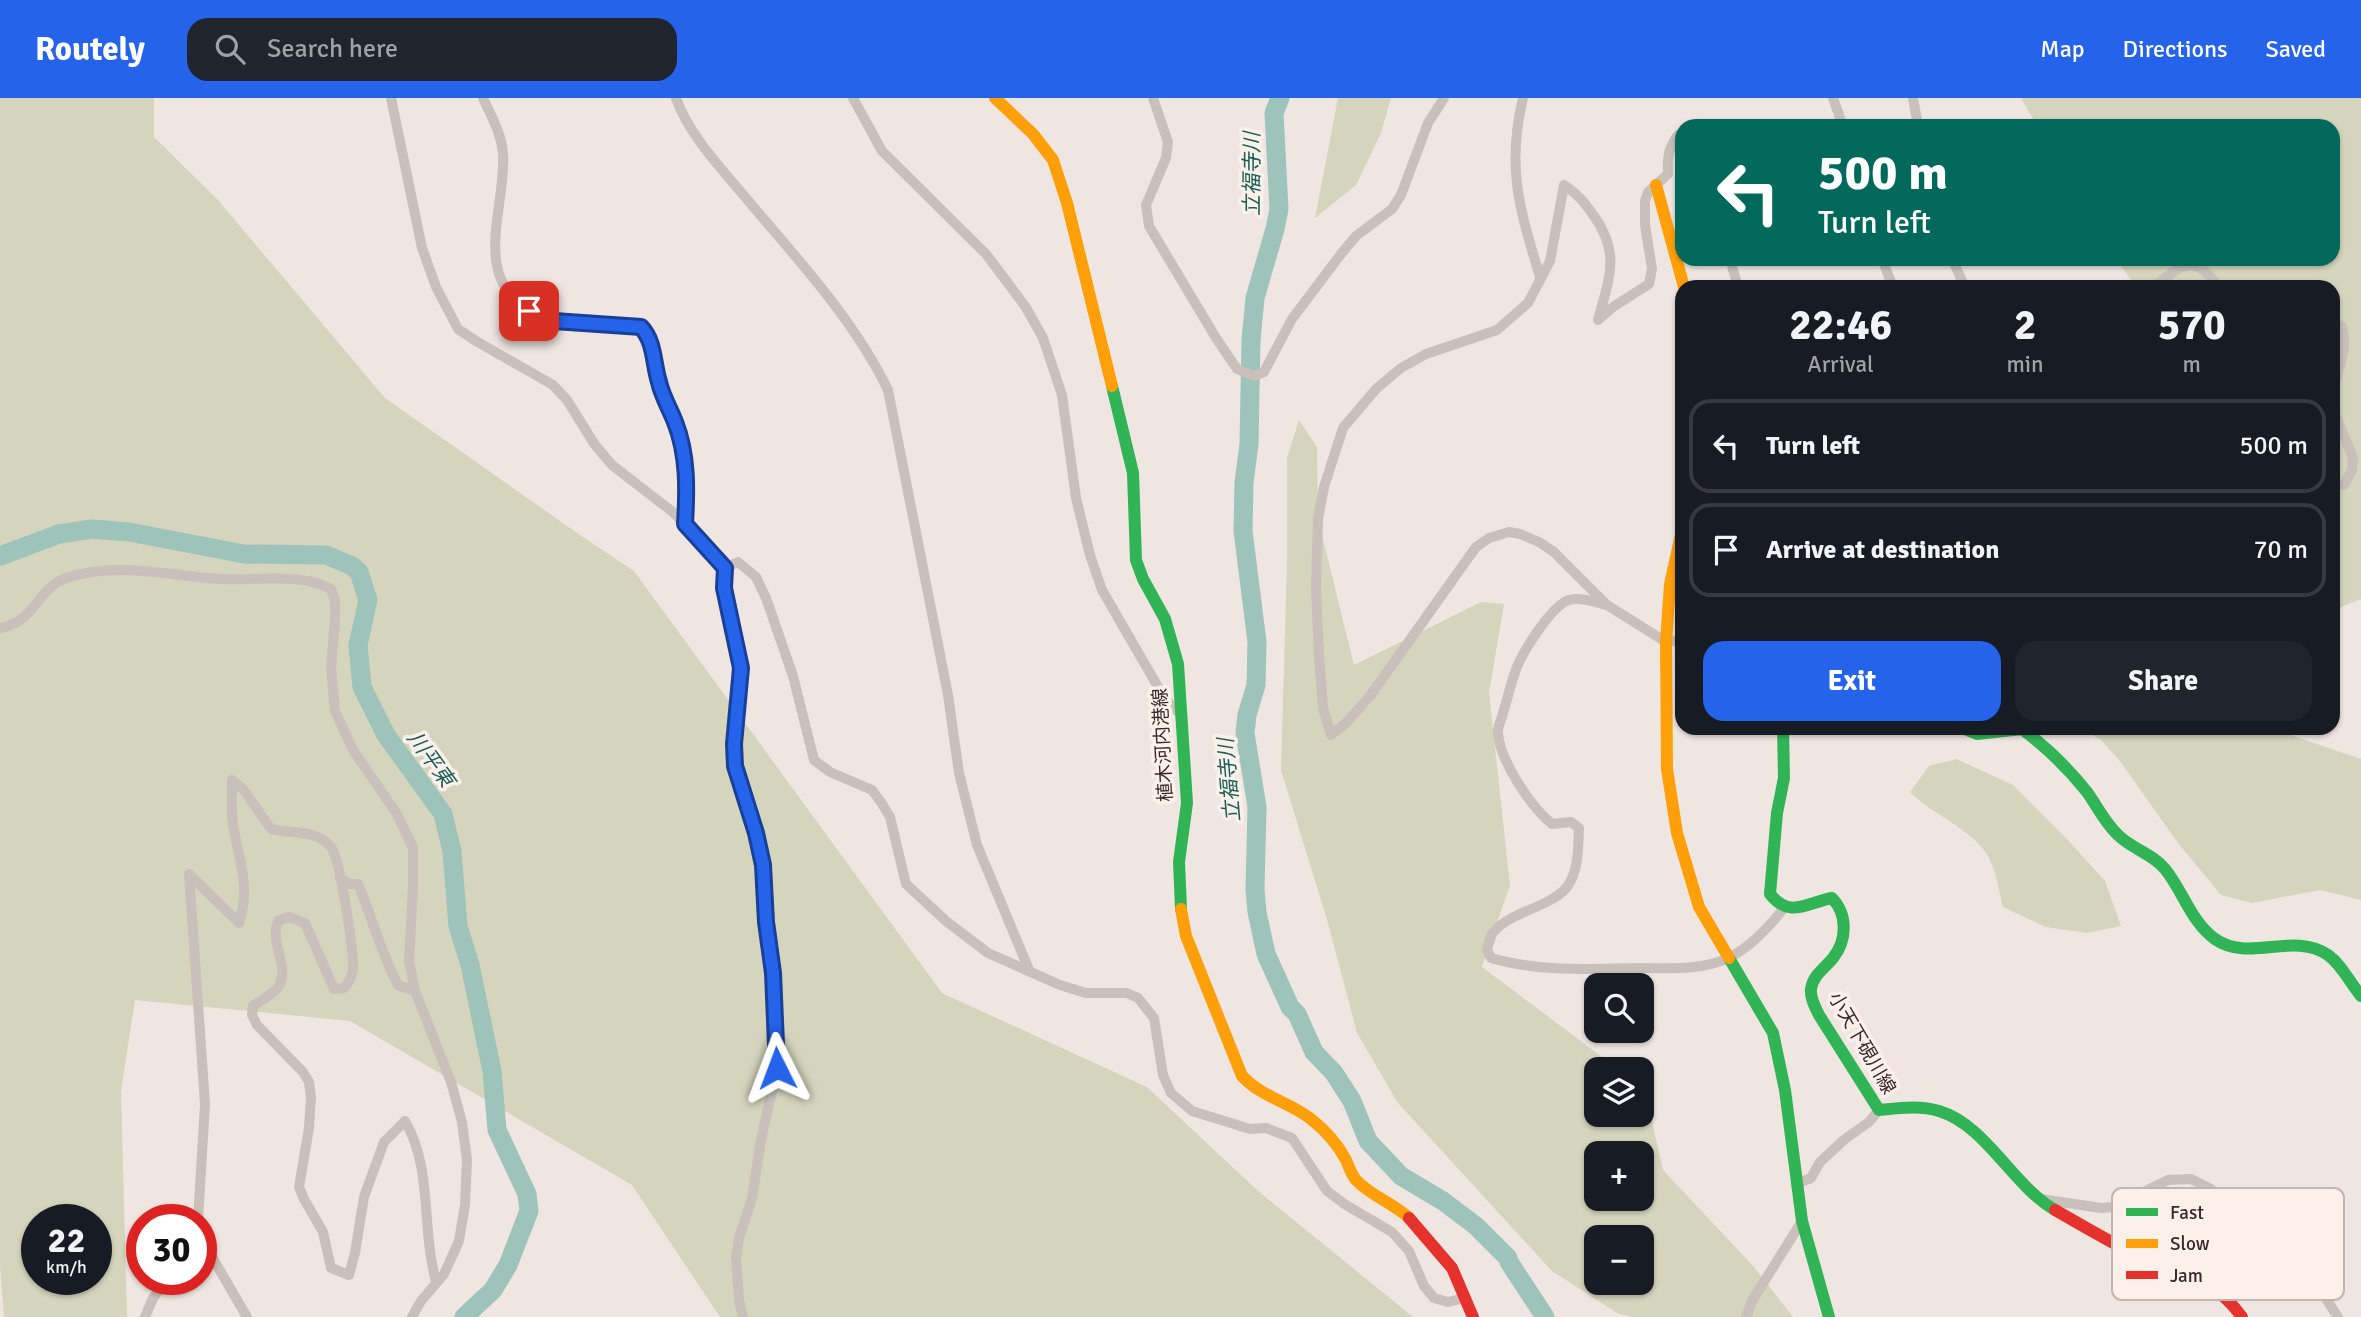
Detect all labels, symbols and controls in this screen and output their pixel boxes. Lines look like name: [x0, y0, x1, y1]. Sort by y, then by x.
search box: [187, 18, 677, 81]
text: Routely: [35, 29, 145, 70]
icon: search: [211, 30, 249, 68]
text: Search here: [267, 33, 398, 65]
text: Map: [2040, 34, 2085, 64]
text: Directions: [2123, 34, 2228, 64]
text: Saved: [2266, 34, 2326, 64]
water label: 立福寺川: [1239, 130, 1265, 216]
text: 500 m: [1818, 143, 1948, 203]
icon: left: [1703, 147, 1794, 238]
text: Turn left: [1818, 203, 1931, 242]
pin: [499, 281, 559, 341]
icon: arrive: [510, 292, 548, 330]
text: 22:46: [1789, 300, 1892, 351]
text: 2: [2014, 300, 2036, 351]
text: 570: [2158, 300, 2226, 351]
text: Arrival: [1808, 350, 1874, 379]
text: min: [2006, 350, 2044, 379]
text: m: [2183, 350, 2201, 379]
icon: left: [1707, 427, 1745, 465]
text: Turn left: [1766, 430, 1860, 462]
text: 500 m: [2239, 430, 2308, 462]
icon: arrive: [1707, 531, 1745, 569]
text: Arrive at destination: [1766, 534, 1999, 566]
text: 70 m: [2253, 534, 2308, 566]
button: Exit: [1703, 641, 2001, 721]
button: Share: [2015, 641, 2312, 721]
street label: 植木河内港線: [1148, 687, 1178, 803]
water label: 川平東: [402, 726, 462, 795]
water label: 立福寺川: [1212, 735, 1246, 823]
map controls: [1584, 973, 1654, 1295]
button: search: [1584, 973, 1654, 1043]
street label: 小天下硯川線: [1823, 988, 1901, 1098]
position arrow: [740, 1031, 814, 1105]
button: layers: [1584, 1057, 1654, 1127]
button: +: [1584, 1141, 1654, 1211]
legend: [2112, 1188, 2344, 1300]
text: Fast: [2170, 1201, 2204, 1225]
speed limit sign: 30: [126, 1204, 217, 1295]
text: 22: [48, 1219, 85, 1262]
button: −: [1584, 1225, 1654, 1295]
text: Slow: [2170, 1232, 2210, 1256]
text: km/h: [46, 1256, 87, 1278]
text: Jam: [2170, 1264, 2203, 1288]

